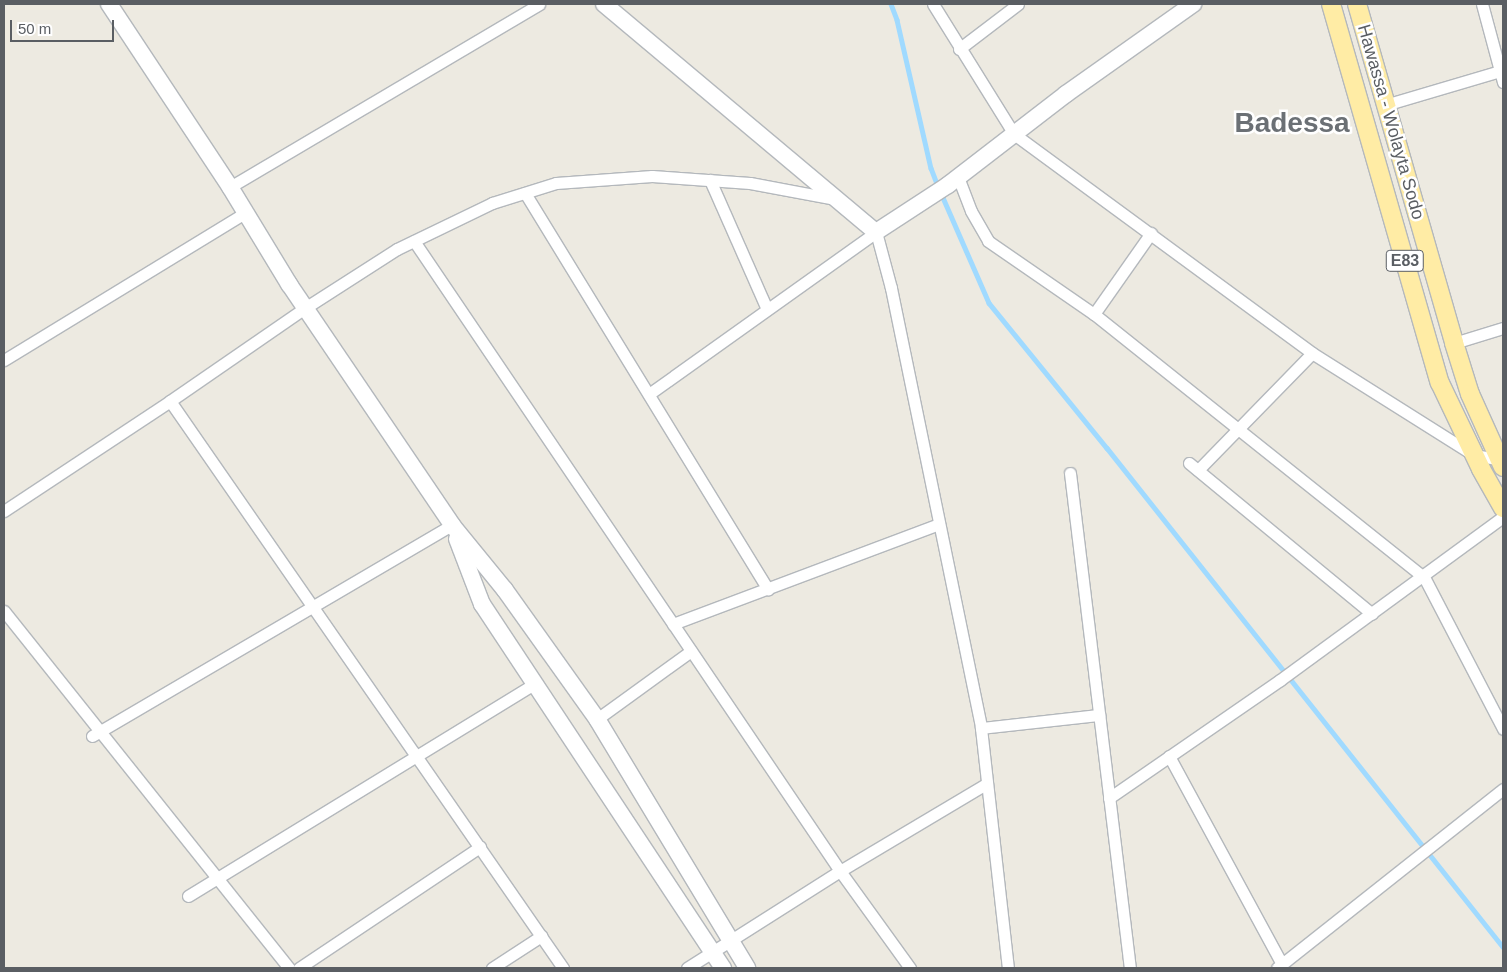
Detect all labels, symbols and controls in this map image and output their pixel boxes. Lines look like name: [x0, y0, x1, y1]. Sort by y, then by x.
scale bar: [12, 10, 116, 42]
text: 50 m: [18, 20, 51, 37]
street label: Hawassa - Wolayta Sodo: [1353, 22, 1429, 222]
district label: Badessa: [1234, 106, 1350, 140]
road number: E83: [1385, 248, 1425, 274]

